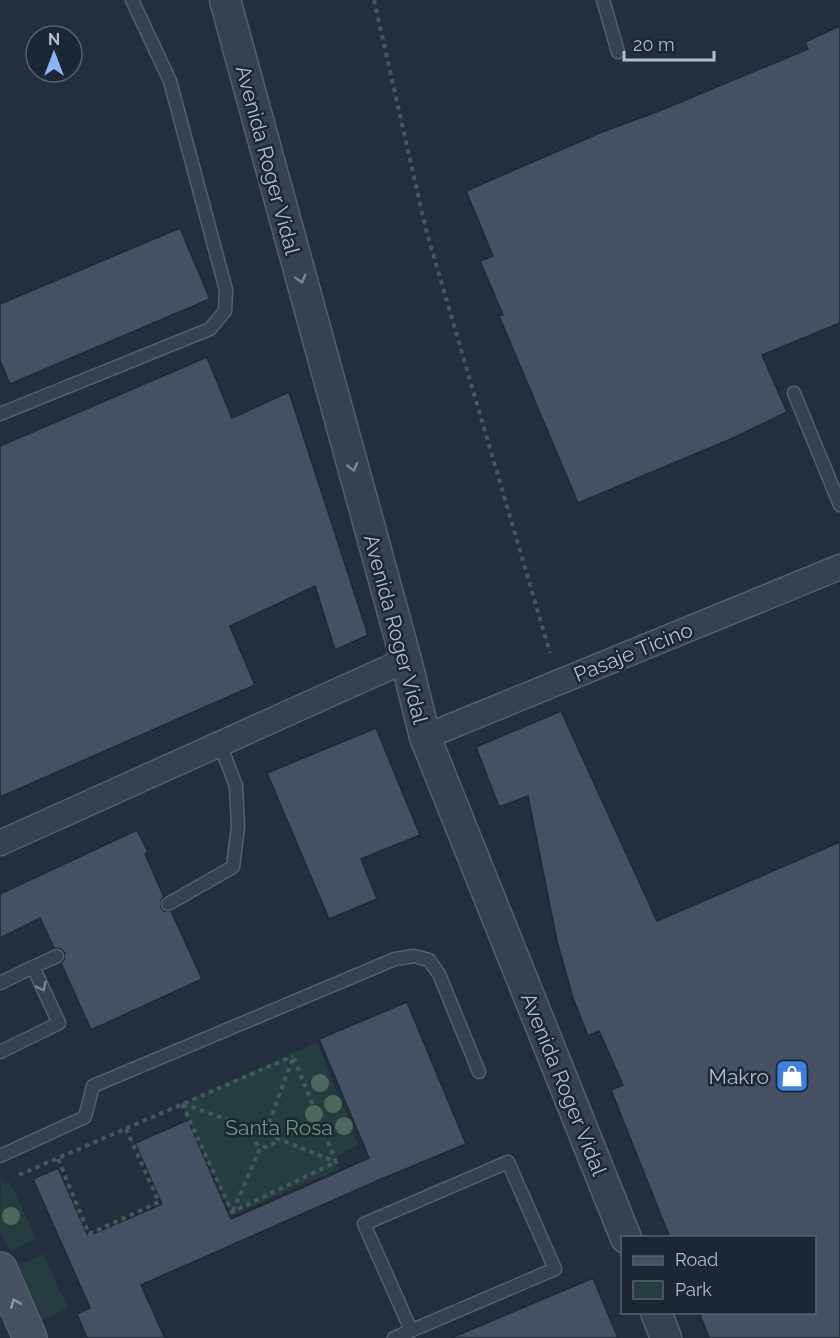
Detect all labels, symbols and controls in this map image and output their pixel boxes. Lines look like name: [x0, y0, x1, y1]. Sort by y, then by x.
north arrow: [24, 24, 84, 84]
scale bar: [624, 24, 714, 62]
text: N: [48, 30, 60, 49]
text: 20 m: [633, 34, 675, 55]
street label: Avenida Roger Vidal: [231, 63, 305, 258]
one-way arrow: [294, 274, 307, 284]
one-way arrow: [346, 461, 358, 472]
street label: Avenida Roger Vidal: [359, 532, 433, 727]
street label: Pasaje Ticino: [570, 617, 696, 687]
one-way arrow: [35, 981, 47, 992]
street label: Avenida Roger Vidal: [516, 989, 612, 1179]
shop icon: Makro: [774, 1058, 810, 1094]
place label: Makro: [709, 1064, 769, 1089]
park label: Santa Rosa: [225, 1115, 333, 1140]
legend: [621, 1236, 816, 1314]
text: Road: [675, 1249, 718, 1270]
text: Park: [675, 1279, 712, 1300]
one-way arrow: [10, 1299, 22, 1310]

